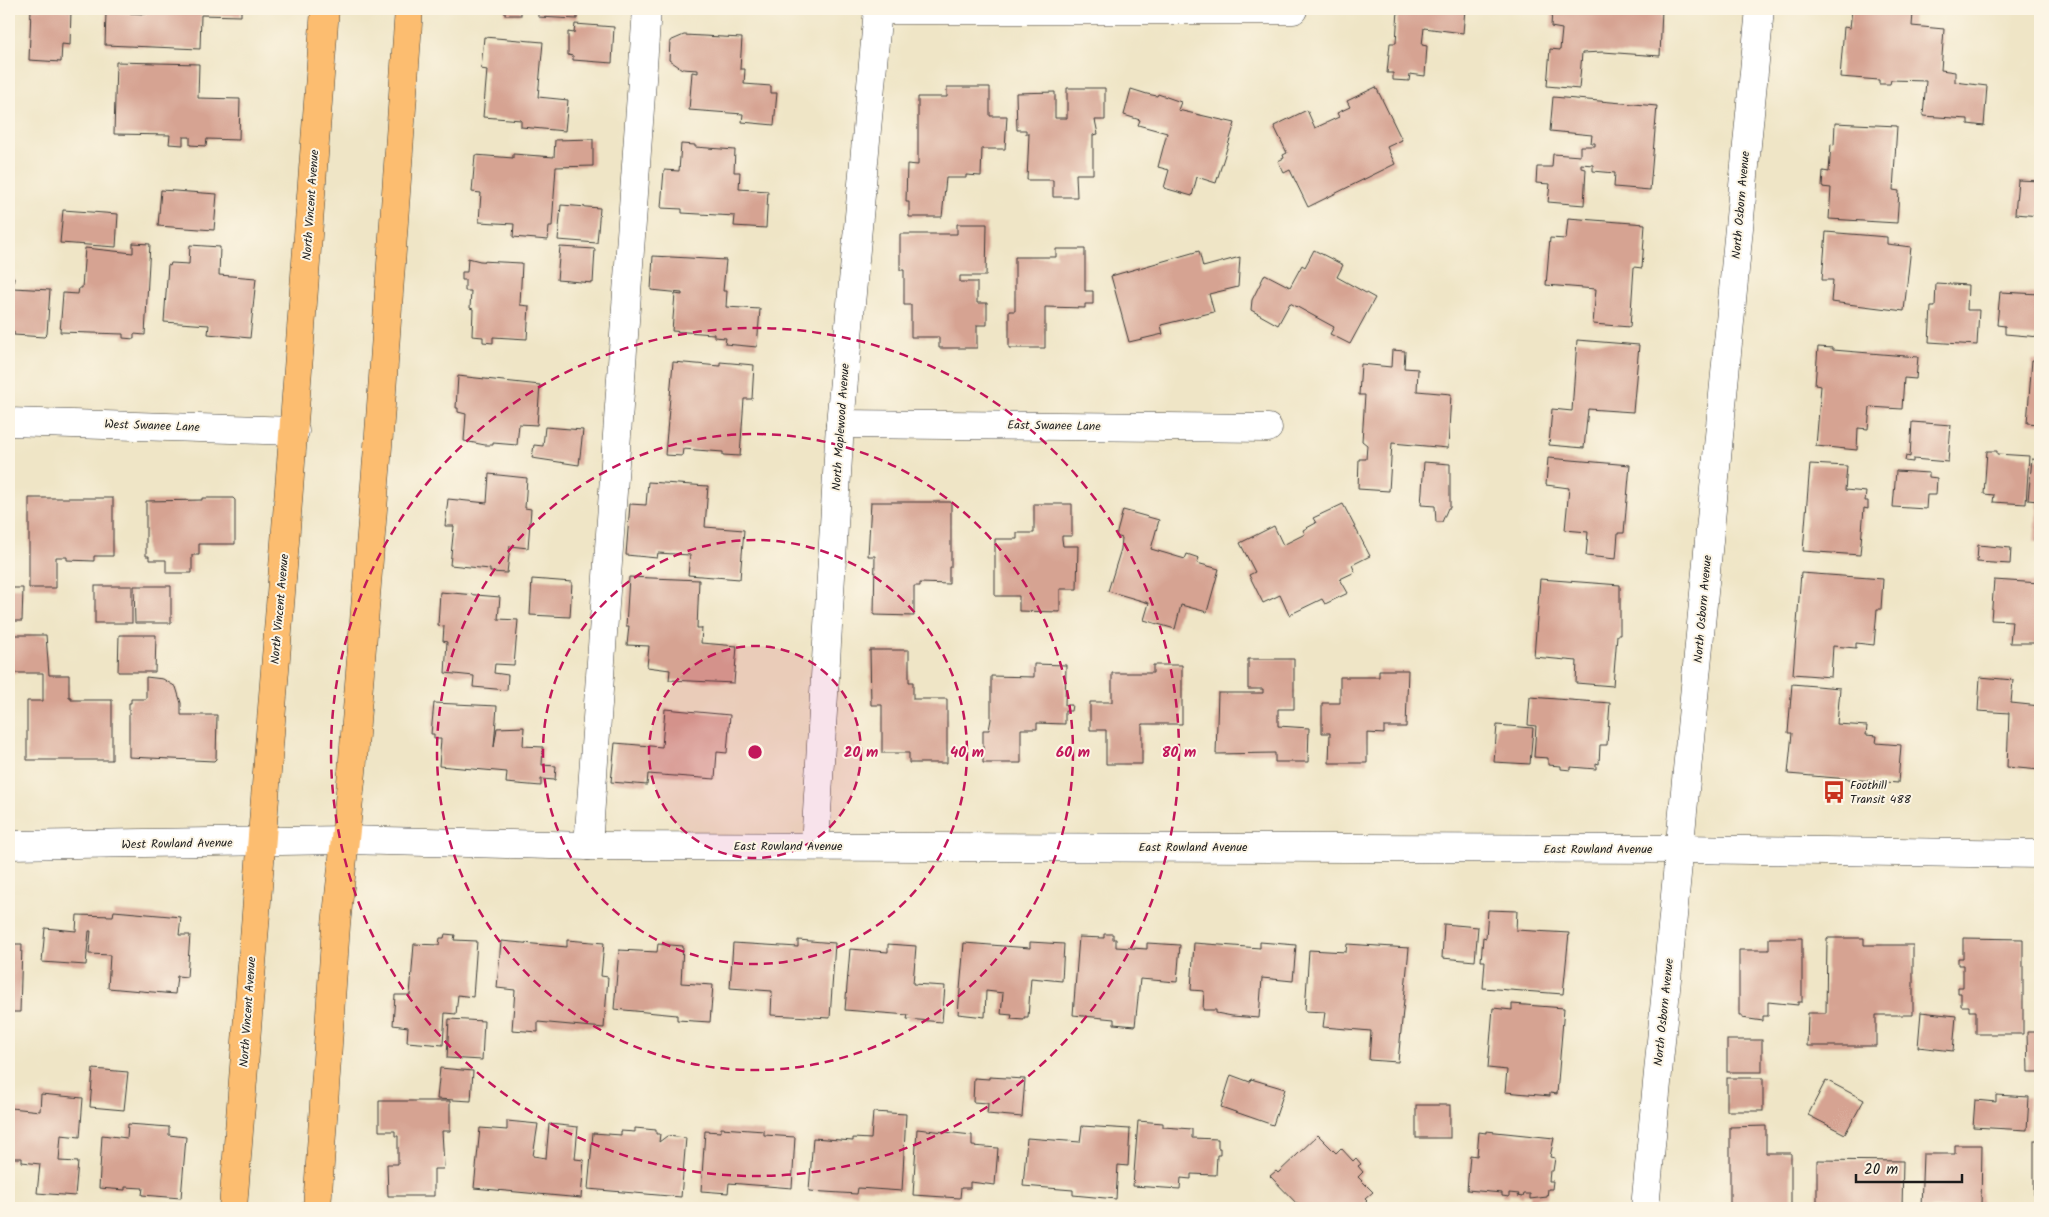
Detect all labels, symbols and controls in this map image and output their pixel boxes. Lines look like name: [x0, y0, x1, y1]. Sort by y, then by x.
street label: North Vincent Avenue: [298, 148, 324, 261]
street label: North Osborn Avenue: [1727, 150, 1755, 260]
street label: North Maplewood Avenue: [827, 362, 855, 491]
street label: West Swanee Lane: [104, 415, 201, 437]
street label: East Swanee Lane: [1007, 416, 1101, 436]
street label: North Vincent Avenue: [266, 552, 294, 665]
street label: North Osborn Avenue: [1689, 554, 1717, 664]
text: 20 m: [844, 741, 878, 765]
text: 40 m: [950, 741, 984, 765]
text: 60 m: [1056, 741, 1090, 765]
text: 80 m: [1162, 741, 1196, 765]
centre of rings: [746, 743, 764, 761]
place label: Foothill Transit 488: [1850, 776, 1912, 809]
bus stop icon: Foothill Transit 488: [1821, 779, 1847, 805]
street label: West Rowland Avenue: [121, 834, 233, 854]
street label: East Rowland Avenue: [734, 837, 843, 856]
street label: East Rowland Avenue: [1139, 838, 1248, 857]
street label: East Rowland Avenue: [1544, 840, 1653, 859]
street label: North Vincent Avenue: [235, 955, 261, 1068]
street label: North Osborn Avenue: [1649, 957, 1679, 1067]
scale bar: [1856, 1152, 1963, 1184]
text: 20 m: [1864, 1158, 1898, 1182]

